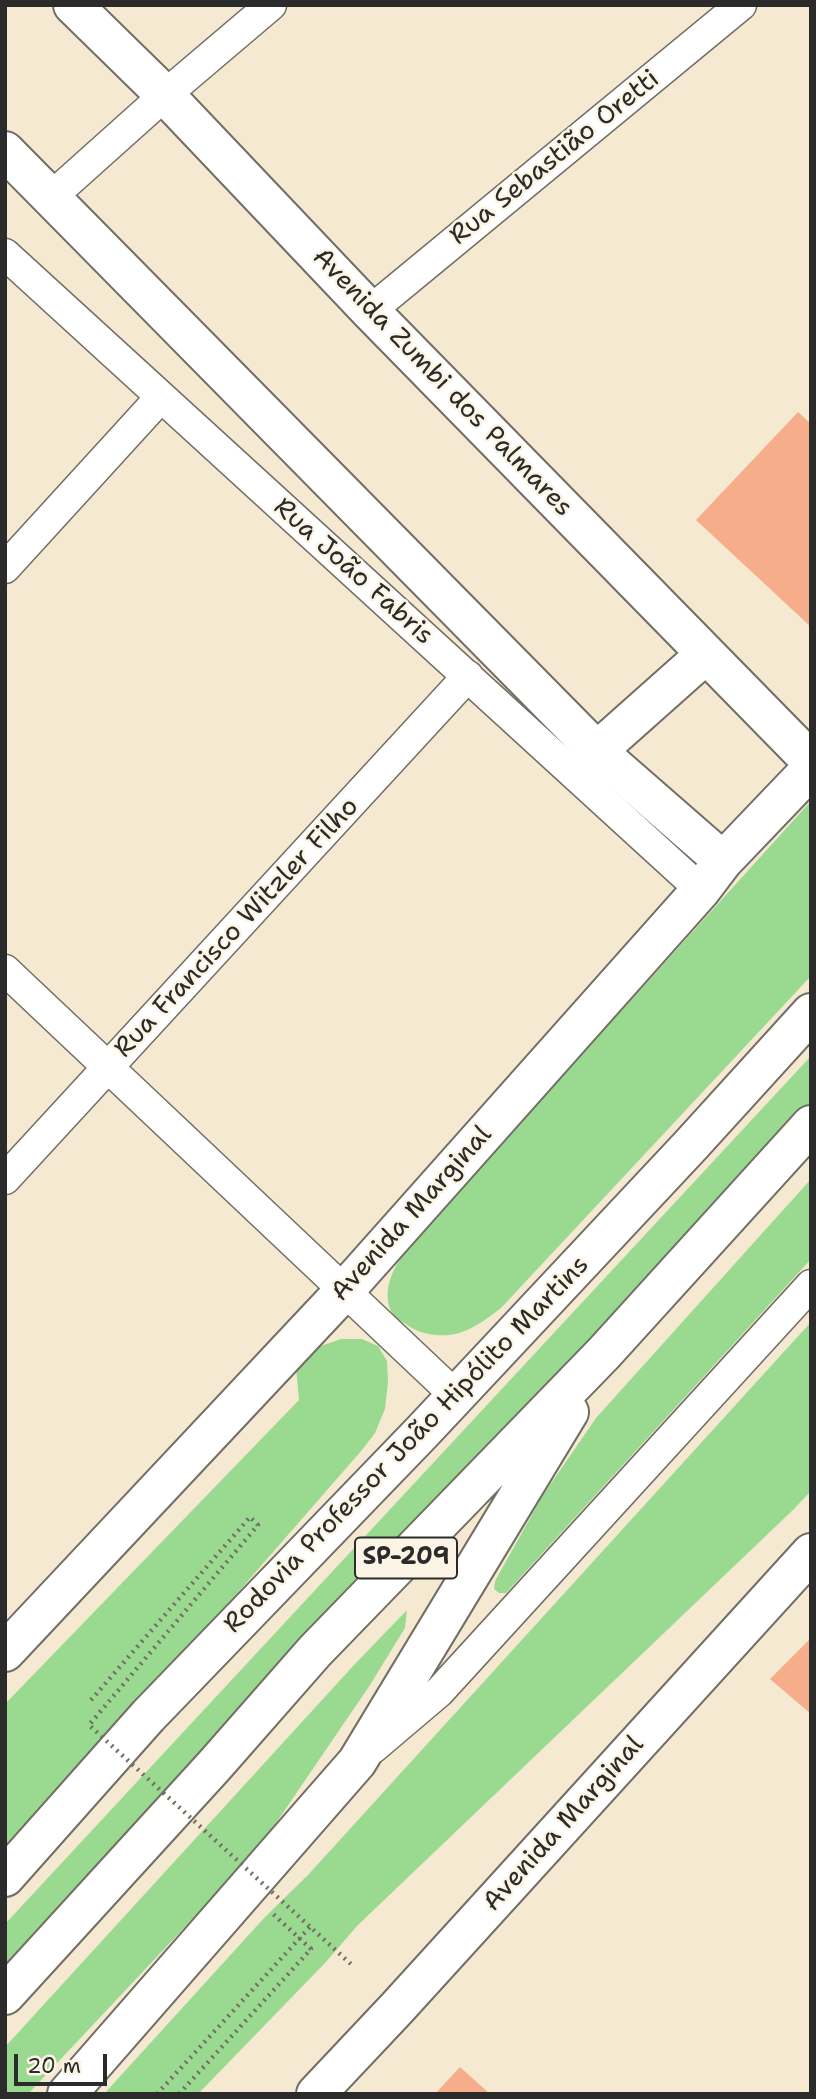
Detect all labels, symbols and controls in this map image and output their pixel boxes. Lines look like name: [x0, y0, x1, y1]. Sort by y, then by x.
street label: Rua Sebastião Oretti: [444, 64, 666, 252]
street label: Avenida Zumbi dos Palmares: [305, 242, 579, 524]
street label: Rua João Fabris: [267, 492, 439, 652]
street label: Rua Francisco Witzler Filho: [108, 792, 366, 1064]
street label: Avenida Marginal: [325, 1120, 499, 1308]
street label: Rodovia Professor João Hipólito Martins: [218, 1250, 596, 1640]
road number: SP-209: [355, 1538, 457, 1578]
street label: Avenida Marginal: [477, 1730, 651, 1918]
scale bar: [18, 2039, 110, 2084]
text: 20 m: [27, 2052, 81, 2080]

